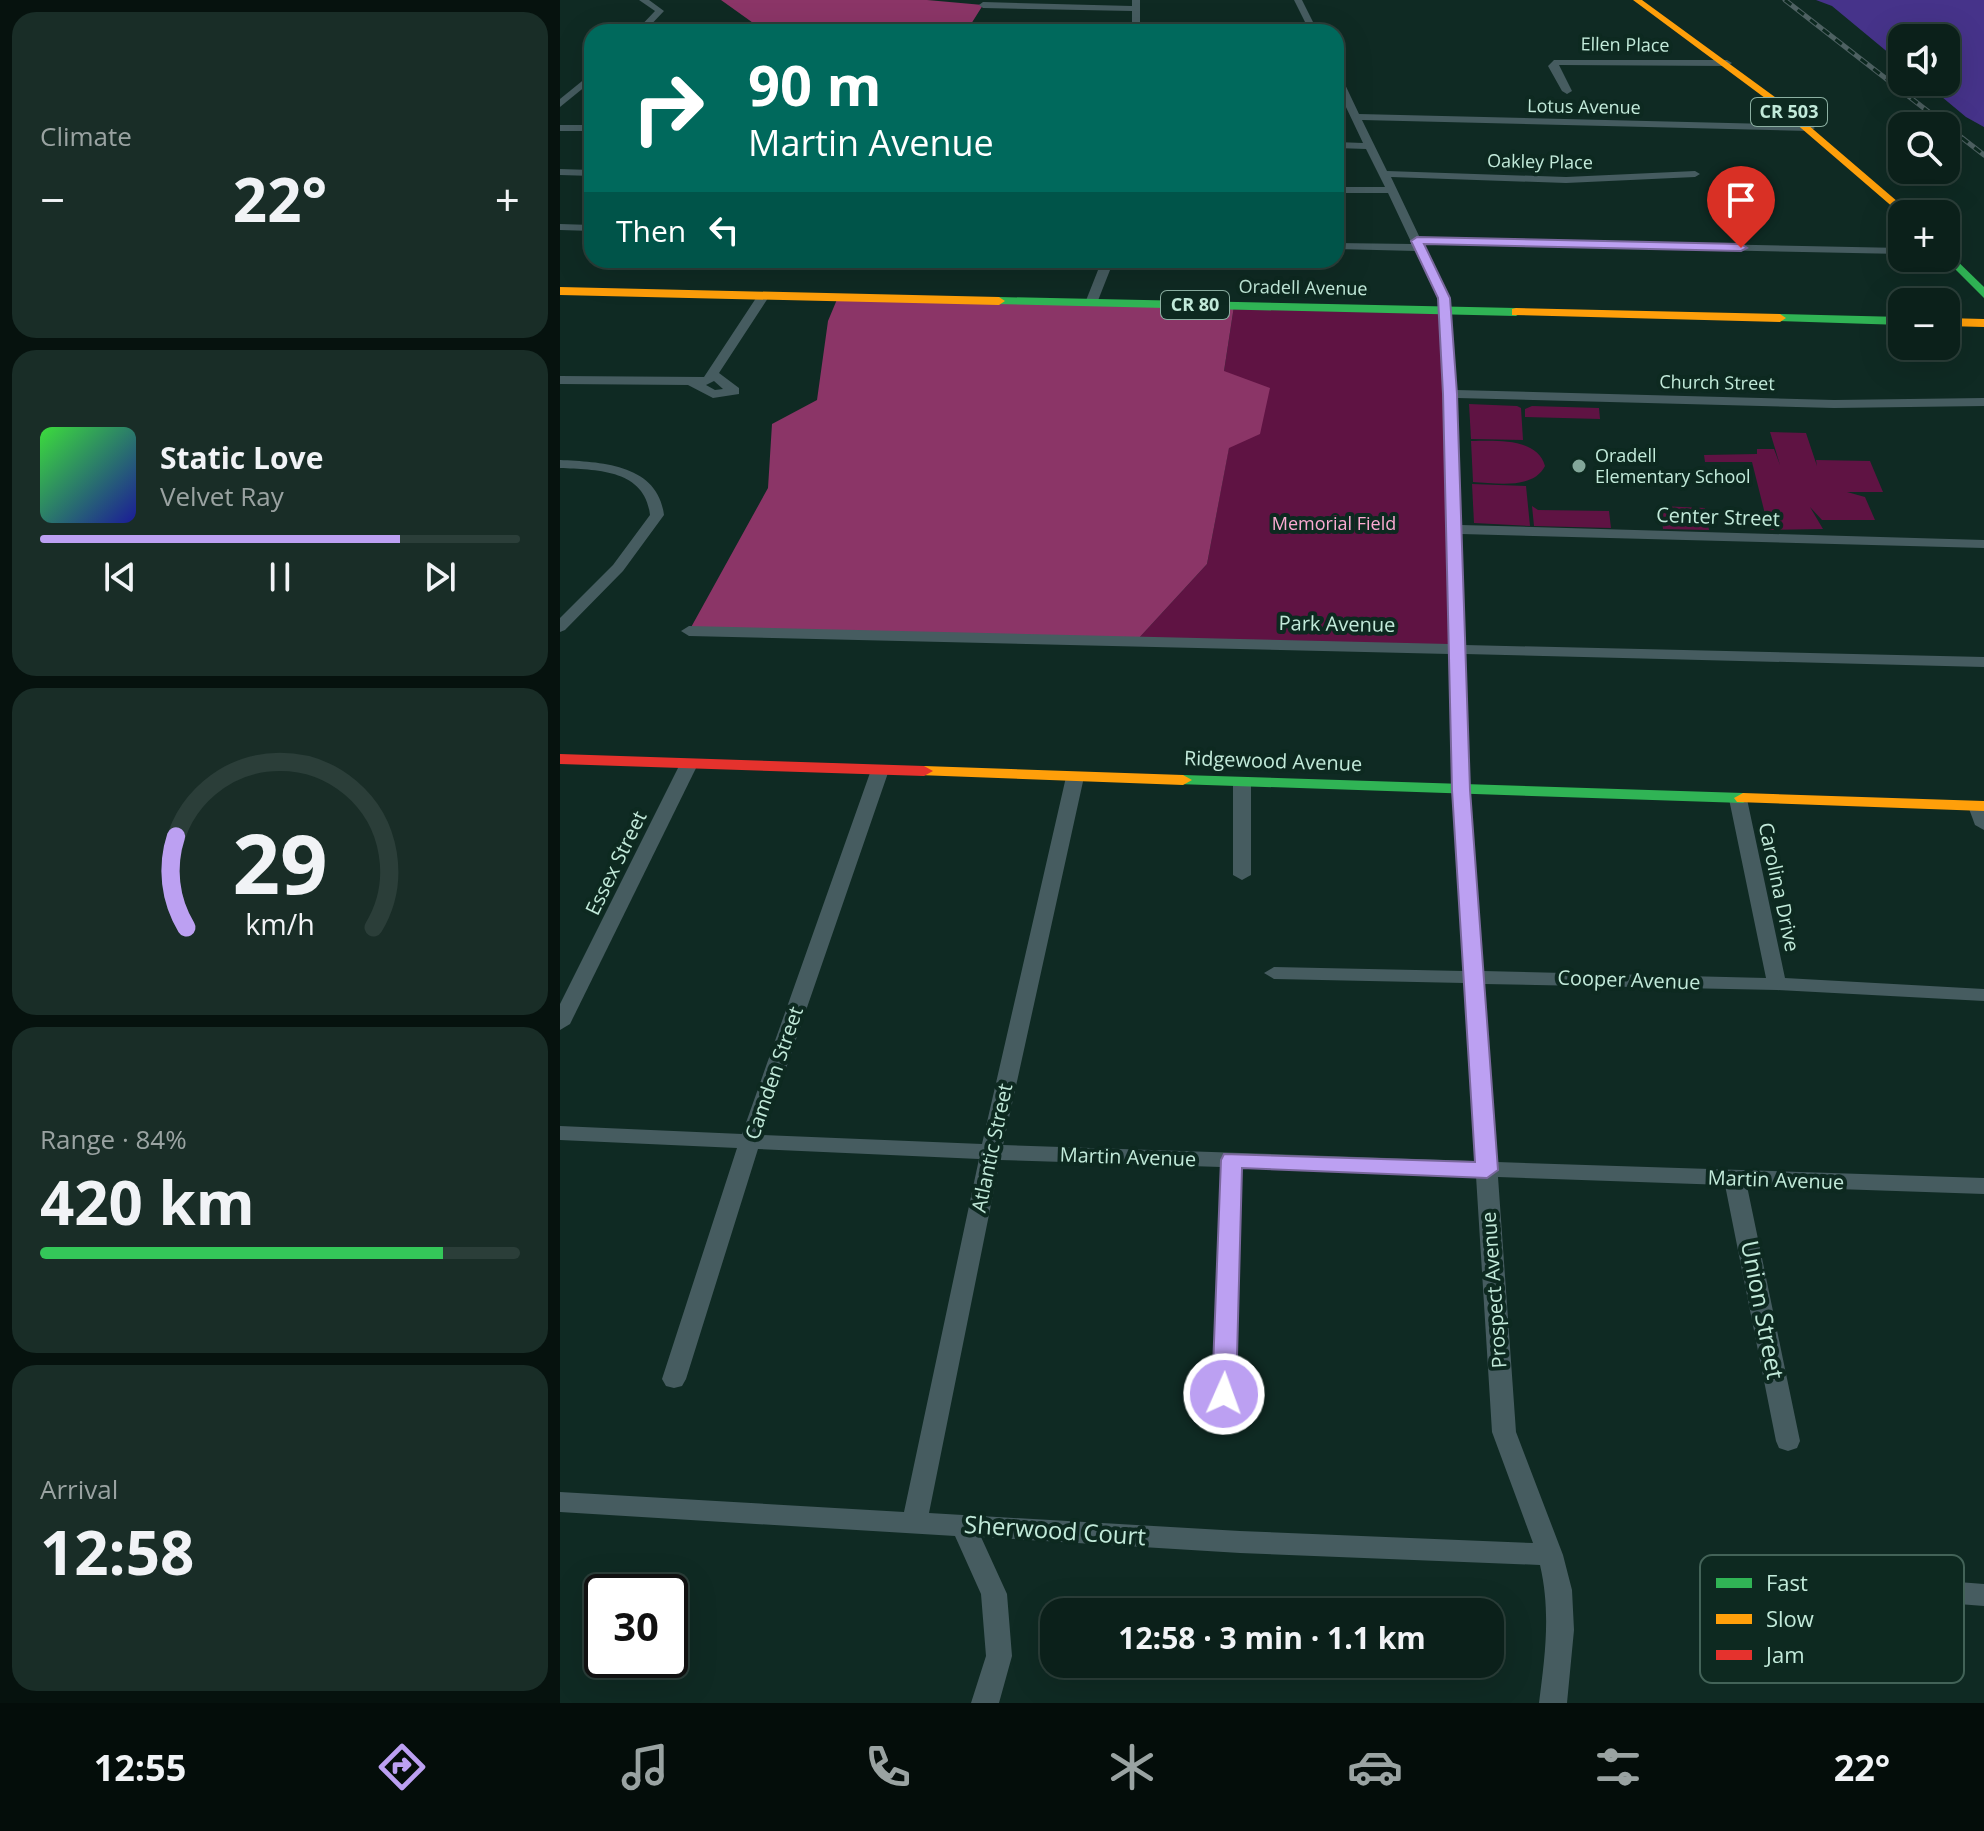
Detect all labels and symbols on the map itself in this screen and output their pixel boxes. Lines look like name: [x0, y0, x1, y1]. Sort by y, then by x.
street label: Ellen Place: [1580, 31, 1670, 57]
street label: Lotus Avenue: [1527, 93, 1641, 119]
road number: CR 503: [1751, 98, 1827, 126]
street label: Oakley Place: [1487, 148, 1593, 174]
pin: [1707, 166, 1775, 248]
street label: Oradell Avenue: [1238, 274, 1368, 300]
road number: CR 80: [1161, 291, 1229, 319]
street label: Church Street: [1659, 369, 1775, 395]
place label: Oradell Elementary School: [1595, 443, 1751, 488]
marker: Oradell Elementary School: [1570, 457, 1588, 475]
street label: Center Street: [1656, 501, 1780, 532]
park label: Memorial Field: [1272, 511, 1396, 535]
street label: Park Avenue: [1278, 609, 1396, 638]
street label: Ridgewood Avenue: [1183, 744, 1363, 777]
street label: Essex Street: [579, 806, 652, 919]
street label: Carolina Drive: [1753, 820, 1806, 954]
street label: Cooper Avenue: [1557, 964, 1701, 995]
street label: Camden Street: [738, 1003, 809, 1143]
street label: Atlantic Street: [965, 1081, 1018, 1215]
street label: Martin Avenue: [1059, 1141, 1197, 1172]
street label: Martin Avenue: [1707, 1164, 1845, 1195]
street label: Prospect Avenue: [1475, 1211, 1512, 1369]
street label: Union Street: [1734, 1238, 1793, 1382]
position arrow: [1182, 1352, 1266, 1436]
street label: Sherwood Court: [963, 1507, 1147, 1552]
legend: [1700, 1555, 1964, 1683]
text: Fast: [1766, 1567, 1808, 1597]
speed limit sign: 30: [584, 1574, 688, 1678]
text: Slow: [1766, 1603, 1814, 1633]
text: Jam: [1764, 1639, 1805, 1669]

